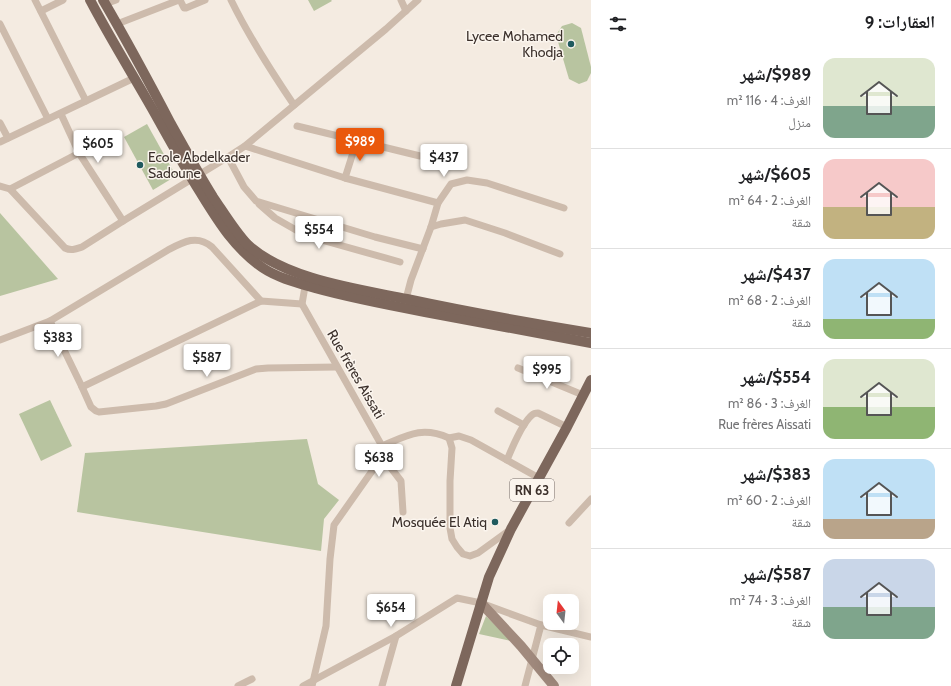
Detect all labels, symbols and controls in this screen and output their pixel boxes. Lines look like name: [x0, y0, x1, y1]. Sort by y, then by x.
text: العقارات: 9: [865, 12, 935, 32]
icon: filters: [607, 13, 629, 35]
place label: Lycee Mohamed Khodja: [466, 27, 563, 61]
marker: Lycee Mohamed Khodja: [566, 39, 576, 49]
text: $989/شهر: [740, 64, 811, 84]
icon: home: [855, 74, 903, 122]
text: الغرف: 4 · 116 m²: [727, 92, 811, 108]
text: منزل: [788, 114, 811, 130]
pin: $989: [336, 128, 384, 162]
pin: $605: [74, 130, 122, 164]
text: $989: [345, 133, 375, 149]
text: $605: [82, 135, 114, 151]
pin: $437: [420, 144, 468, 178]
place label: Ecole Abdelkader Sadoune: [148, 148, 251, 182]
text: $437: [429, 149, 459, 165]
marker: Ecole Abdelkader Sadoune: [135, 160, 145, 170]
text: $605/شهر: [739, 164, 811, 184]
icon: home: [855, 175, 903, 223]
text: الغرف: 2 · 64 m²: [729, 192, 811, 208]
text: شقة: [792, 214, 811, 230]
pin: $554: [295, 216, 343, 250]
text: $554: [304, 221, 334, 237]
text: $437/شهر: [741, 264, 811, 284]
icon: home: [855, 275, 903, 323]
text: الغرف: 2 · 68 m²: [728, 292, 811, 308]
text: شقة: [792, 314, 811, 330]
pin: $383: [34, 324, 82, 358]
street label: Rue frères Aissati: [323, 326, 389, 422]
text: $383: [43, 329, 73, 345]
pin: $587: [183, 344, 231, 378]
text: $587: [192, 349, 222, 365]
pin: $995: [523, 356, 571, 390]
text: $995: [532, 361, 562, 377]
text: $554/شهر: [741, 367, 811, 387]
icon: home: [855, 375, 903, 423]
text: الغرف: 3 · 86 m²: [728, 395, 811, 411]
text: Rue frères Aissati: [718, 416, 811, 432]
pin: $638: [355, 444, 403, 478]
text: $638: [364, 449, 394, 465]
text: $383/شهر: [741, 464, 811, 484]
icon: home: [855, 475, 903, 523]
road number: RN 63: [510, 479, 554, 501]
text: الغرف: 2 · 60 m²: [727, 492, 811, 508]
place label: Mosquée El Atiq: [392, 513, 487, 531]
text: شقة: [792, 514, 811, 530]
marker: Mosquée El Atiq: [490, 517, 500, 527]
text: $587/شهر: [742, 564, 811, 584]
icon: home: [855, 575, 903, 623]
text: الغرف: 3 · 74 m²: [730, 592, 811, 608]
pin: $654: [367, 594, 415, 628]
north arrow: [543, 594, 579, 630]
map controls: [543, 594, 579, 674]
text: $654: [376, 599, 406, 615]
text: شقة: [792, 614, 811, 630]
button: locate: [543, 638, 579, 674]

